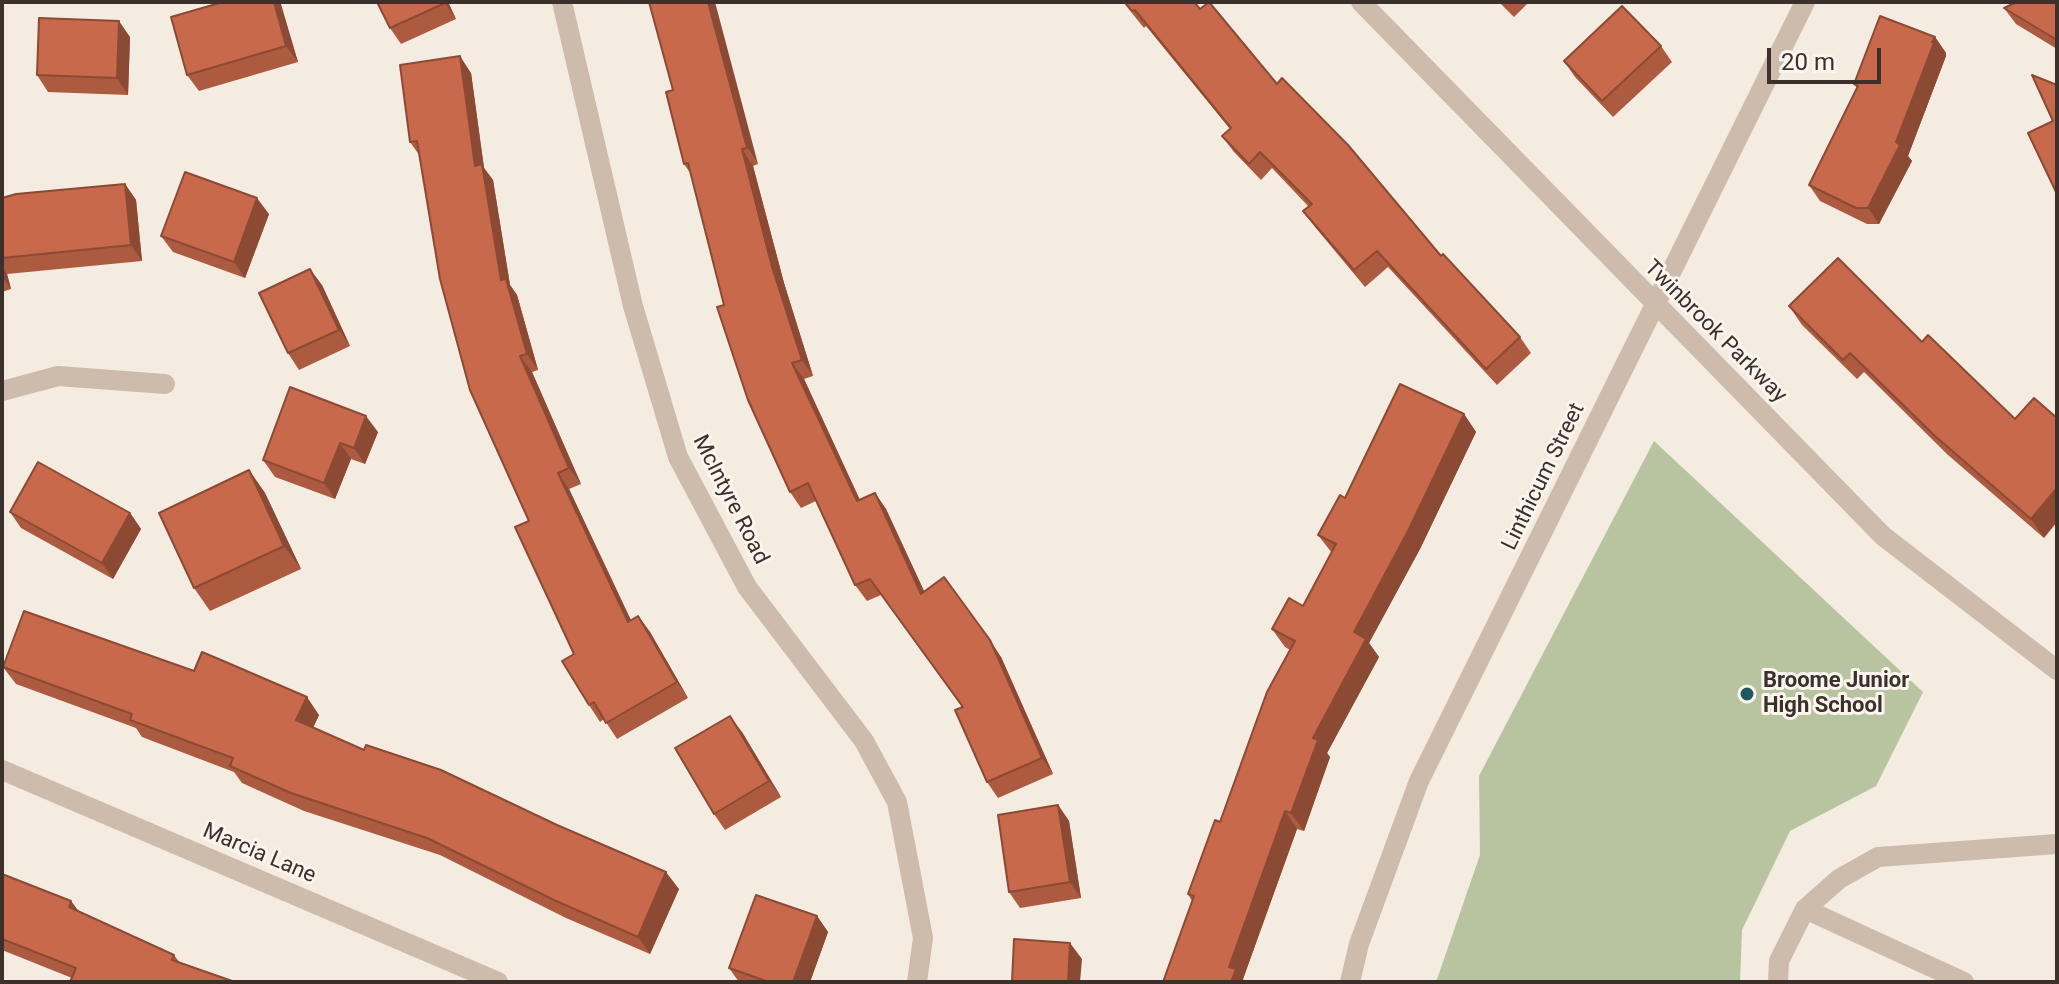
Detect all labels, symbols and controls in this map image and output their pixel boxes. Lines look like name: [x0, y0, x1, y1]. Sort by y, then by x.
scale bar: [1771, 32, 1885, 82]
text: 20 m: [1781, 48, 1835, 76]
street label: Twinbrook Parkway: [1638, 255, 1792, 409]
street label: Linthicum Street: [1497, 399, 1591, 555]
street label: McIntyre Road: [686, 431, 774, 569]
place label: Broome Junior High School: [1763, 668, 1909, 720]
marker: Broome Junior High School: [1738, 685, 1756, 703]
street label: Marcia Lane: [198, 818, 320, 890]

